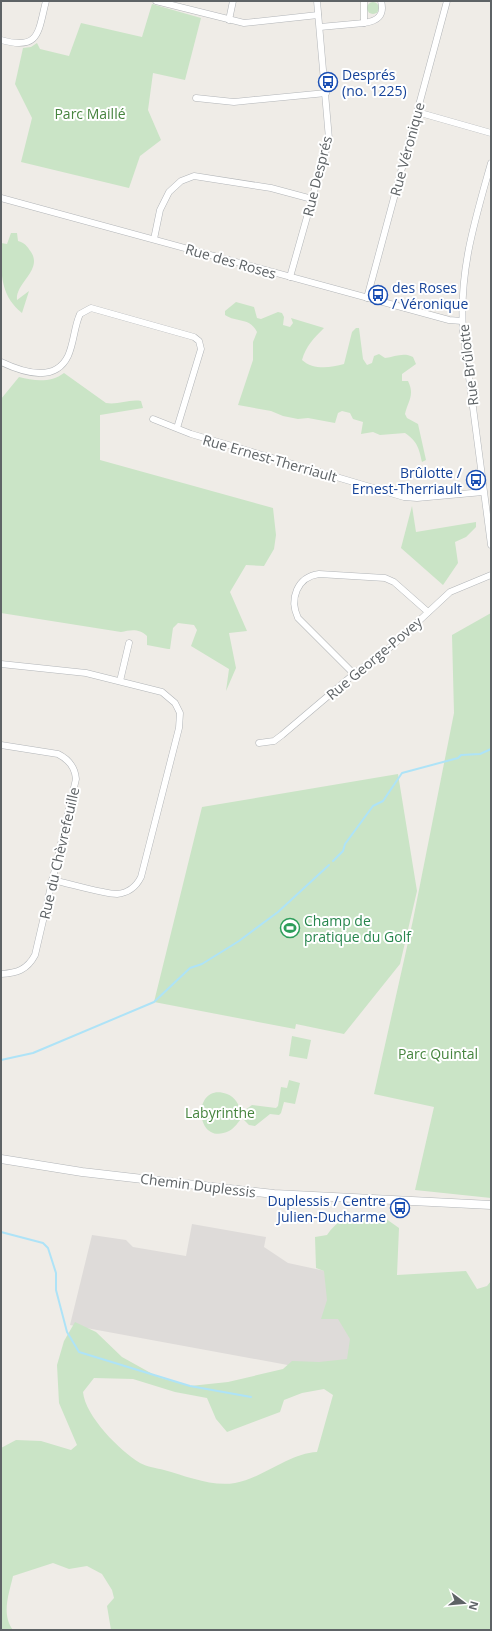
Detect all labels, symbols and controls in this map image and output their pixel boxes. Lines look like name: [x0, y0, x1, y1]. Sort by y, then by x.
place label: Després (no. 1225): [342, 65, 407, 100]
bus stop icon: Després (no. 1225): [317, 71, 339, 93]
street label: Rue Véronique: [385, 100, 429, 198]
park label: Parc Maillé: [54, 104, 126, 123]
street label: Rue Després: [298, 133, 336, 218]
street label: Rue des Roses: [183, 239, 279, 283]
place label: des Roses / Véronique: [392, 278, 468, 313]
bus stop icon: des Roses / Véronique: [367, 284, 389, 306]
street label: Rue Brûlotte: [454, 323, 482, 407]
street label: Rue Ernest-Therriault: [201, 430, 339, 486]
place label: Brûlotte / Ernest-Therriault: [352, 463, 462, 498]
bus stop icon: Brûlotte / Ernest-Therriault: [465, 469, 487, 491]
street label: Rue George-Povey: [322, 612, 427, 704]
street label: Rue du Chèvrefeuille: [35, 785, 83, 921]
place label: Champ de pratique du Golf: [304, 911, 412, 946]
sports icon: Champ de pratique du Golf: [279, 917, 301, 939]
park label: Parc Quintal: [398, 1044, 478, 1063]
park label: Labyrinthe: [185, 1103, 255, 1122]
street label: Chemin Duplessis: [139, 1168, 257, 1202]
place label: Duplessis / Centre Julien-Ducharme: [267, 1191, 386, 1226]
bus stop icon: Duplessis / Centre Julien-Ducharme: [389, 1197, 411, 1219]
north arrow: [444, 1583, 484, 1623]
text: N: [466, 1600, 483, 1612]

